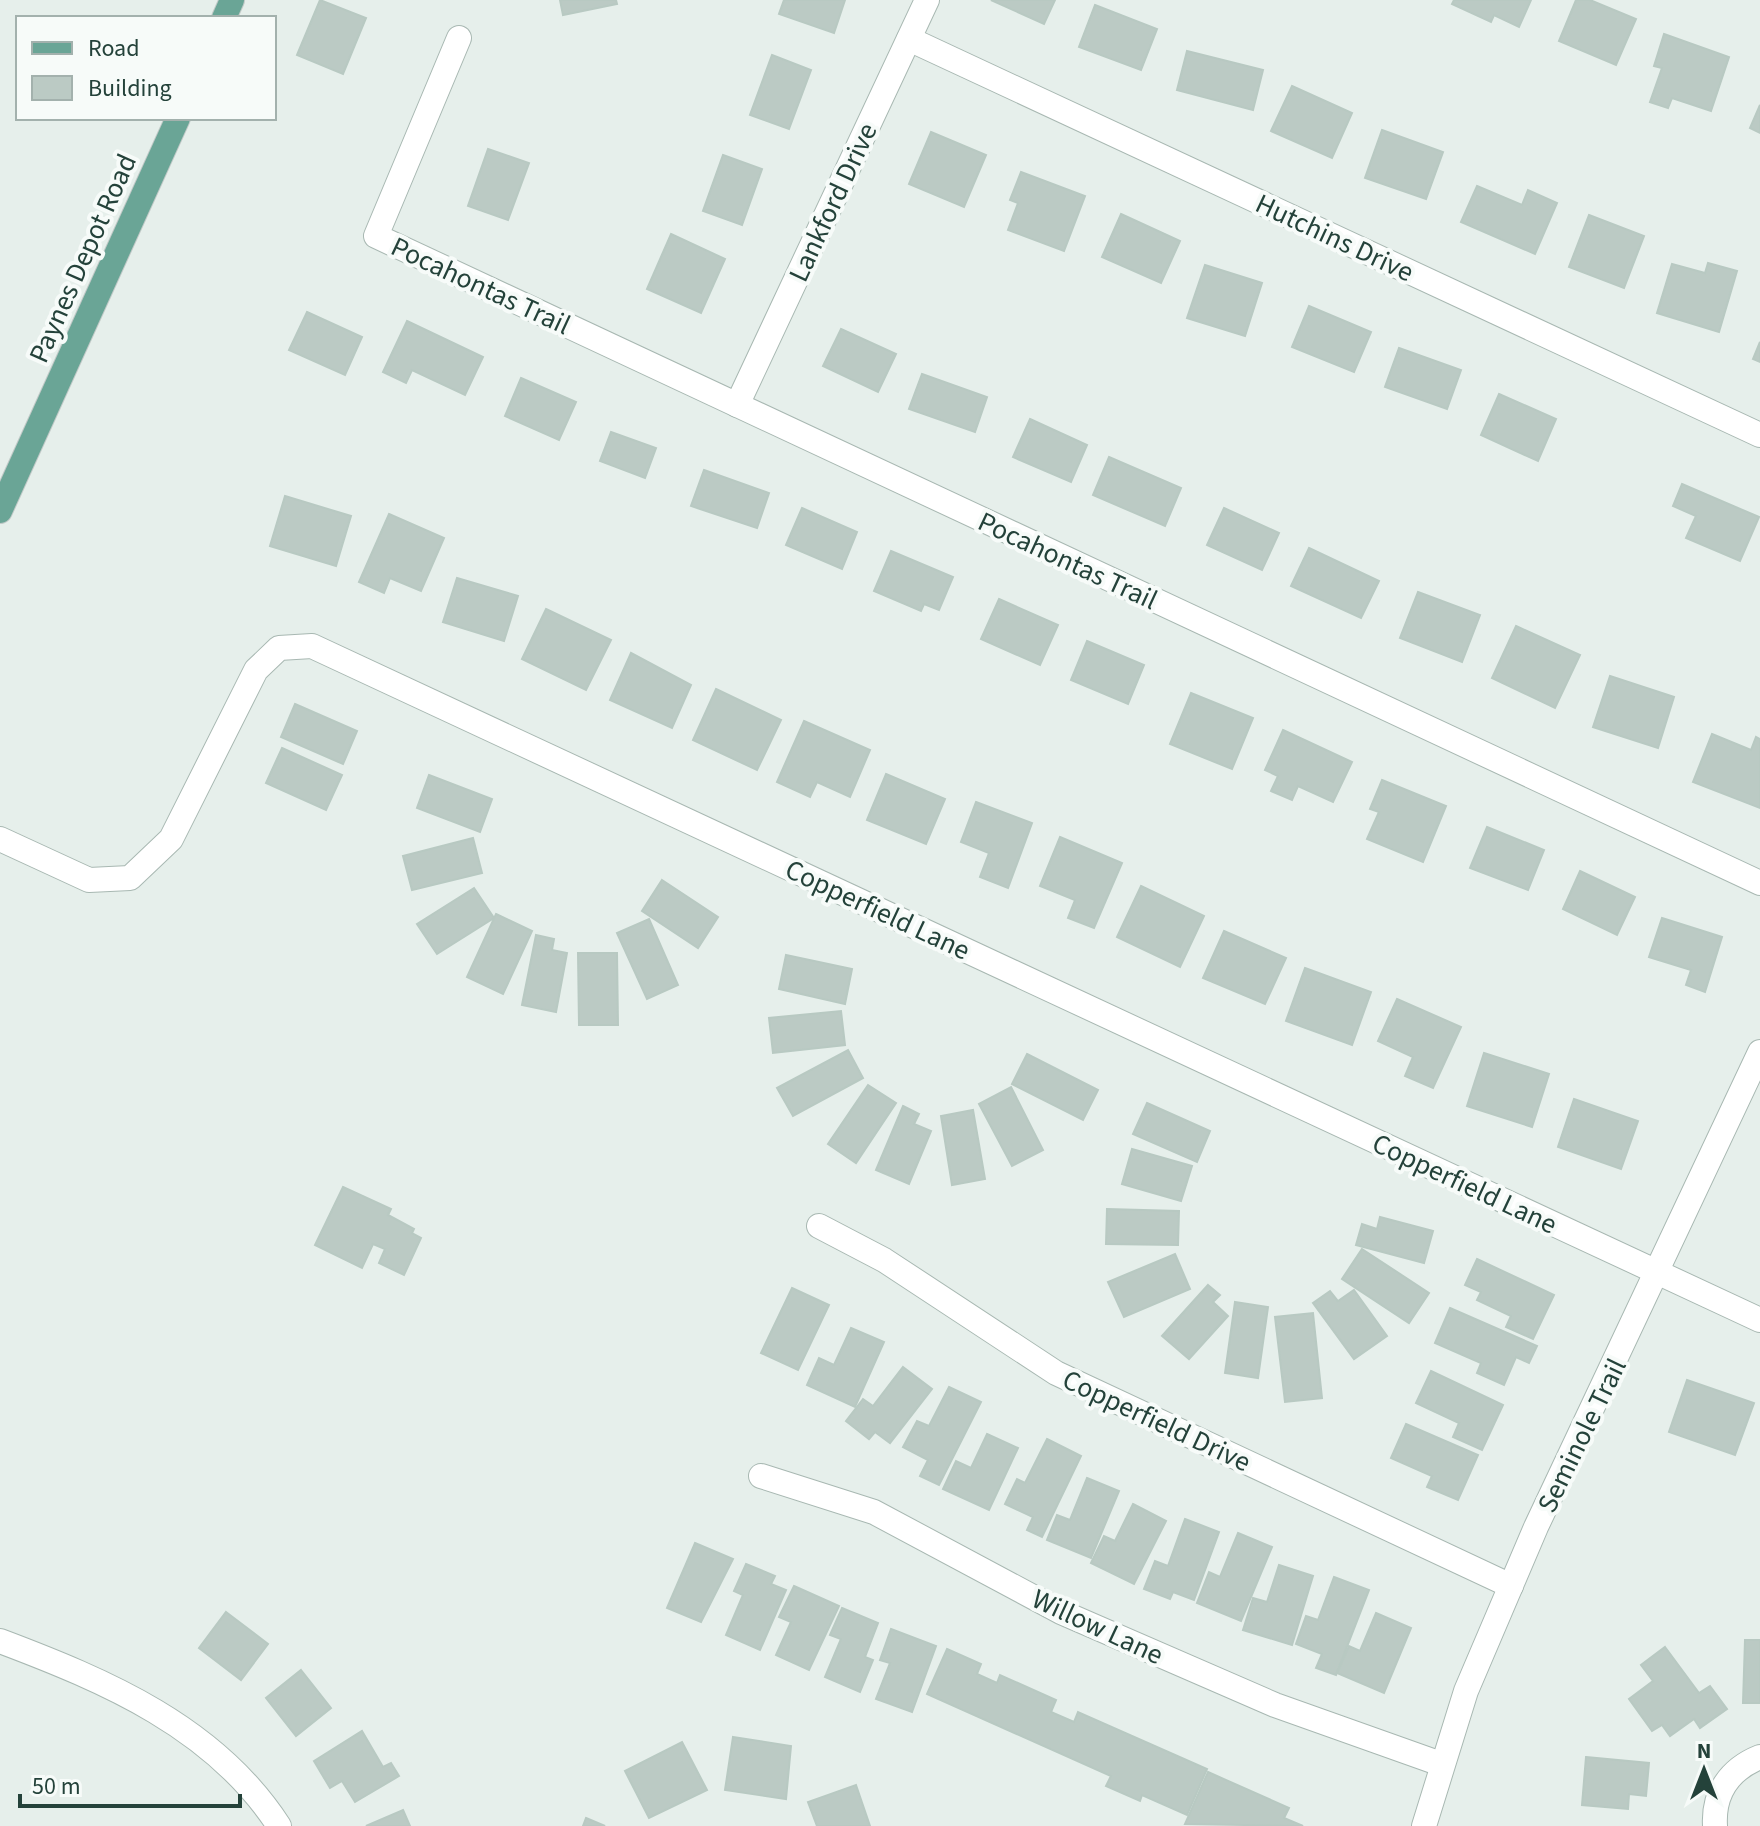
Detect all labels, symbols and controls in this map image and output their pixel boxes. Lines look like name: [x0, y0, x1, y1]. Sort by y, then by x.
legend: [16, 16, 276, 120]
text: Road: [88, 31, 140, 66]
text: Building: [88, 71, 172, 106]
street label: Lankford Drive: [779, 116, 887, 288]
street label: Paynes Depot Road: [19, 148, 147, 369]
street label: Hutchins Drive: [1249, 184, 1420, 292]
street label: Pocahontas Trail: [384, 227, 577, 345]
street label: Pocahontas Trail: [971, 502, 1164, 620]
street label: Copperfield Lane: [778, 850, 977, 970]
street label: Copperfield Lane: [1365, 1124, 1564, 1244]
street label: Seminole Trail: [1527, 1352, 1636, 1519]
street label: Copperfield Drive: [1056, 1360, 1257, 1482]
street label: Willow Lane: [1025, 1579, 1170, 1675]
north arrow: [1664, 1730, 1744, 1810]
text: N: [1697, 1735, 1711, 1767]
scale bar: [20, 1758, 240, 1808]
text: 50 m: [32, 1769, 81, 1804]

